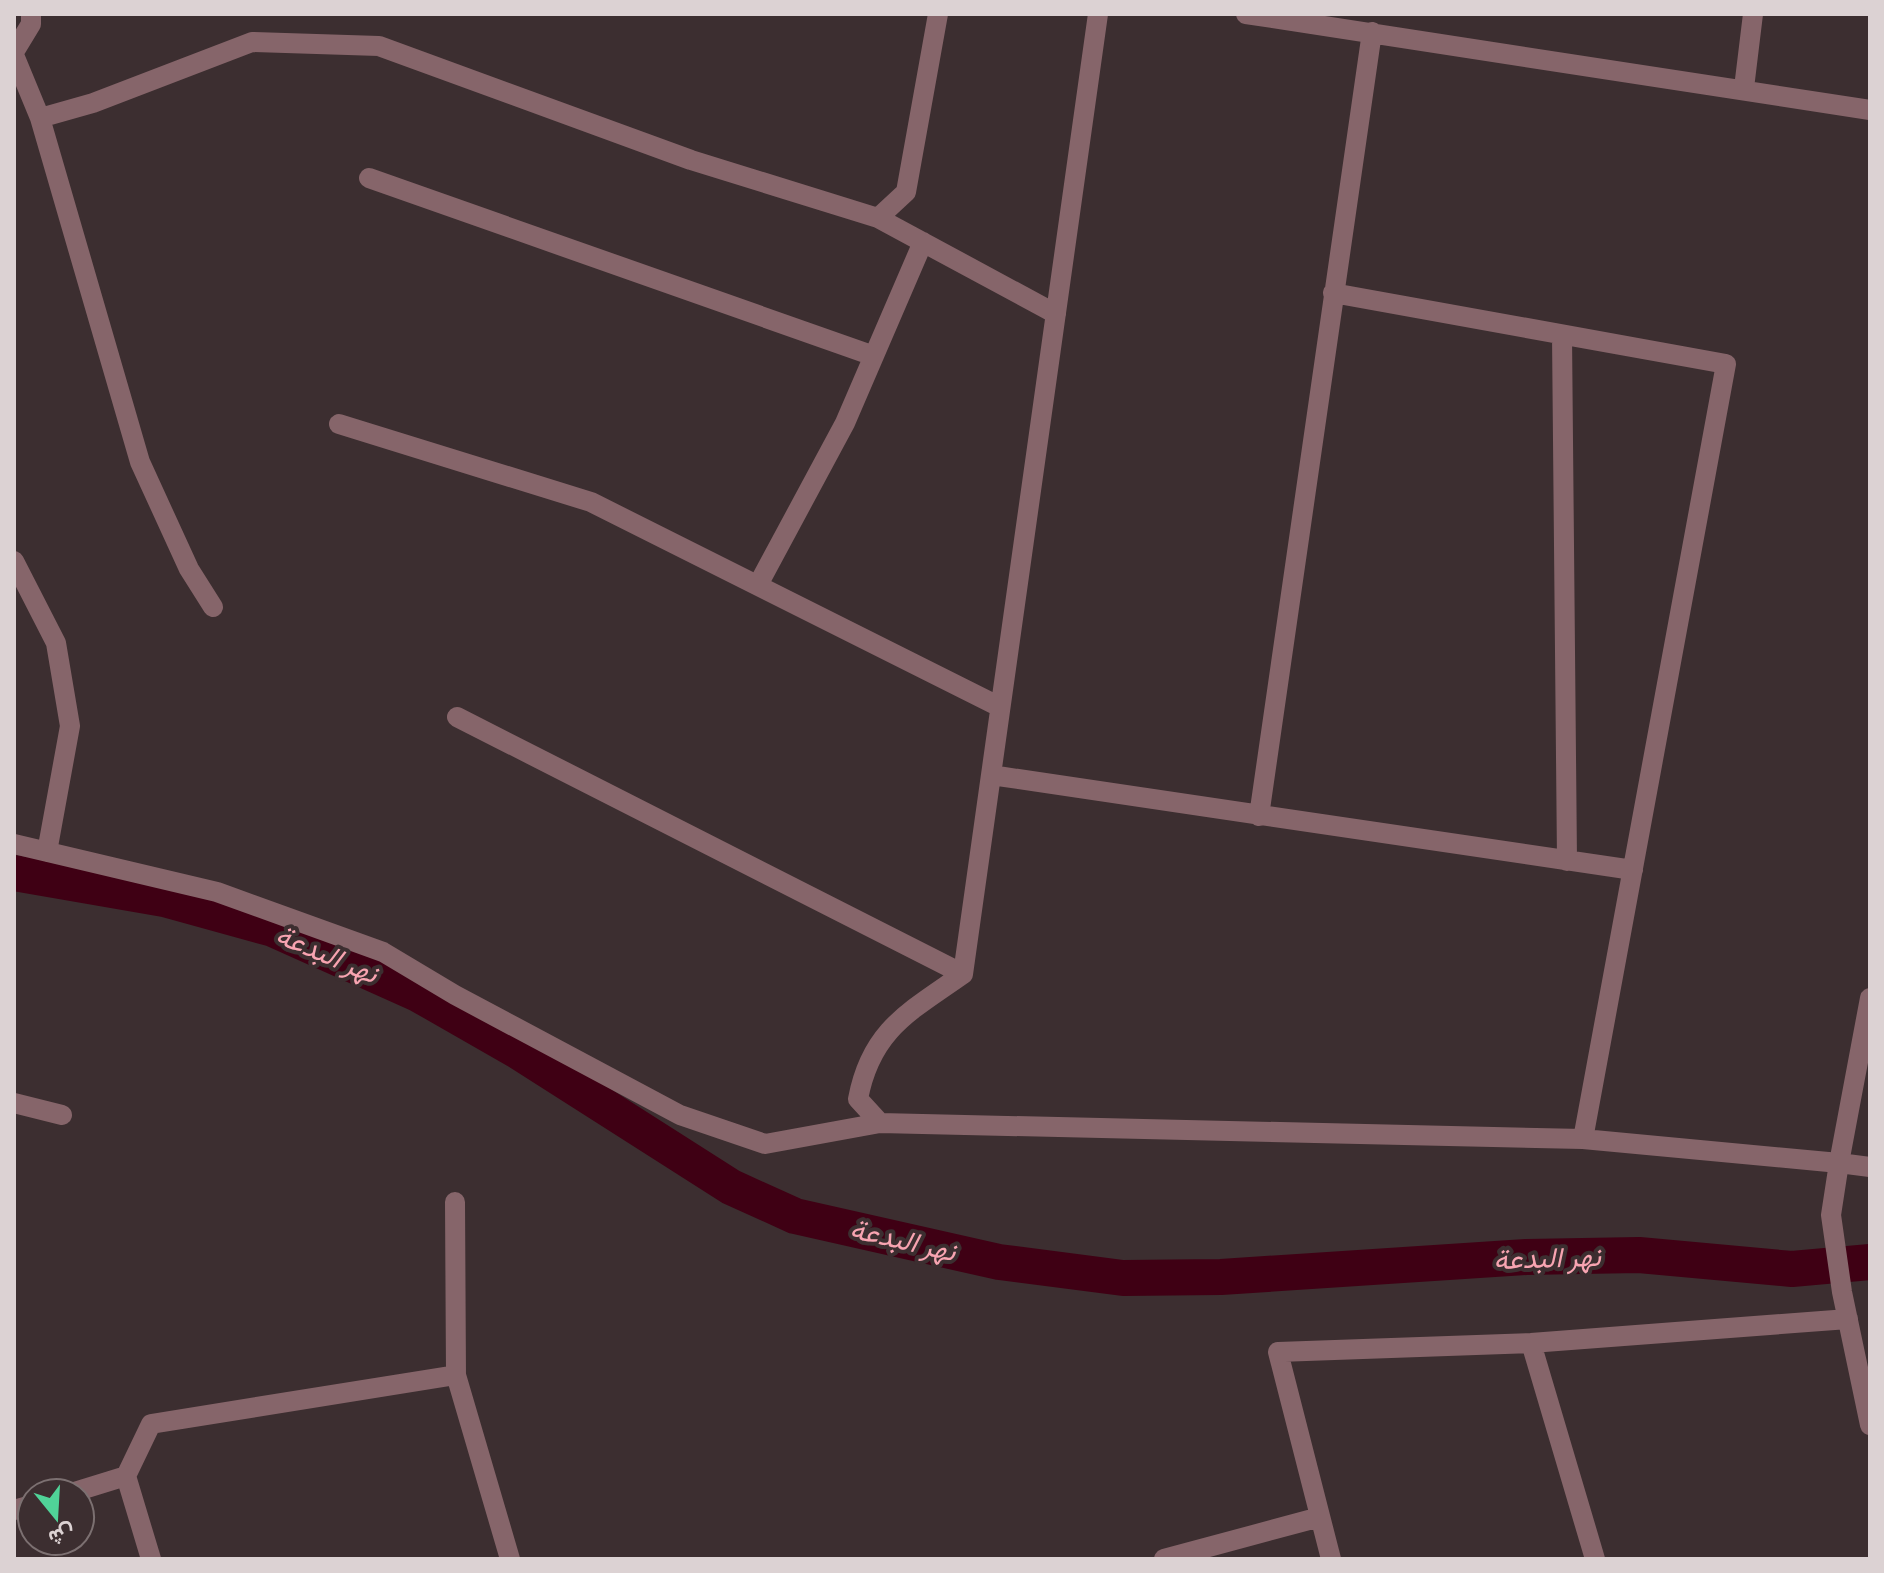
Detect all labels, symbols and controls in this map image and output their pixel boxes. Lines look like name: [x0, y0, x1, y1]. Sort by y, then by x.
water label: نهر البدعة: [271, 918, 385, 992]
water label: نهر البدعة: [847, 1212, 961, 1270]
water label: نهر البدعة: [1493, 1240, 1603, 1277]
north arrow: [16, 1477, 96, 1557]
text: ش: [45, 1519, 79, 1552]

